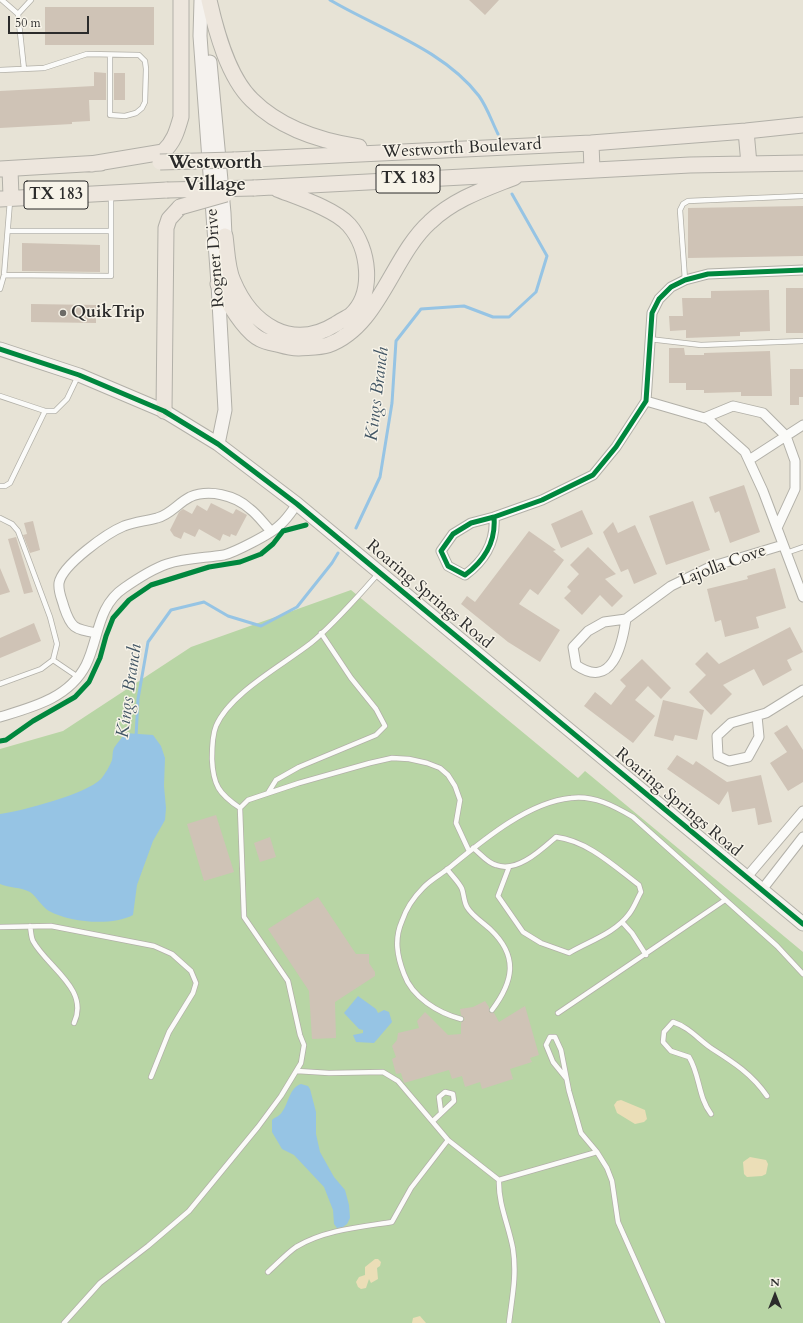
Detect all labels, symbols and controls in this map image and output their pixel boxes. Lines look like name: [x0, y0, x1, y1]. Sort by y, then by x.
scale bar: [10, 8, 91, 34]
text: 50 m: [15, 15, 41, 31]
street label: Westworth Boulevard: [382, 135, 542, 163]
district label: Westworth Village: [168, 153, 262, 197]
road number: TX 183: [376, 165, 440, 193]
road number: TX 183: [24, 181, 88, 209]
street label: Rogner Drive: [202, 208, 230, 308]
place label: QuikTrip: [71, 303, 145, 323]
marker: QuikTrip: [58, 308, 68, 318]
water label: Kings Branch: [362, 346, 394, 442]
street label: Roaring Springs Road: [362, 536, 496, 654]
street label: Lajolla Cove: [677, 541, 769, 591]
water label: Kings Branch: [113, 643, 147, 739]
street label: Roaring Springs Road: [611, 744, 745, 862]
north arrow: [755, 1275, 795, 1315]
text: N: [770, 1275, 780, 1290]

